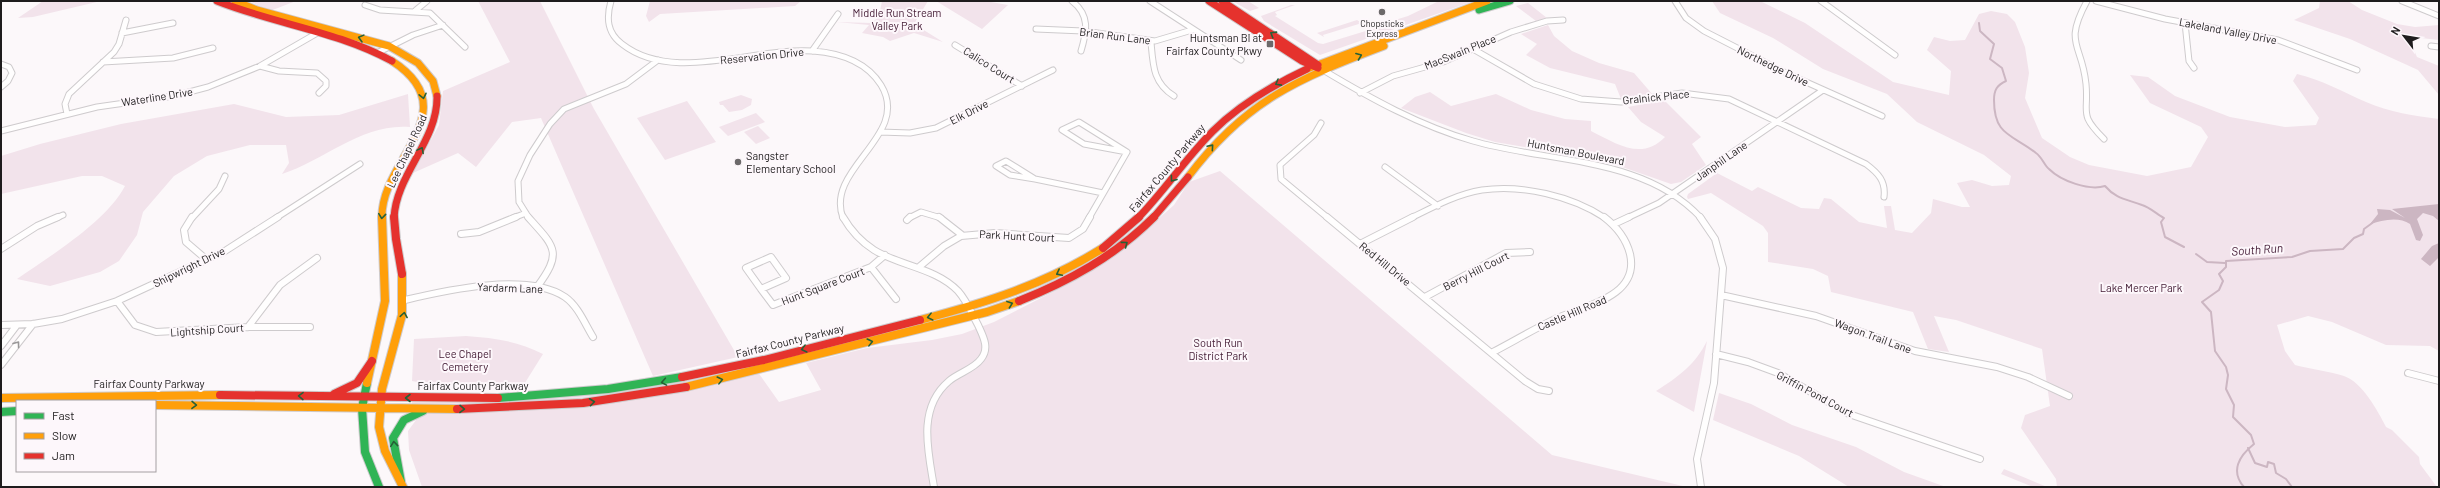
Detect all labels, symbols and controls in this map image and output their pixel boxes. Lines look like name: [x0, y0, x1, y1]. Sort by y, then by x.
park label: Middle Run Stream Valley Park: [853, 6, 941, 32]
marker: Chopsticks Express: [1377, 7, 1387, 17]
street label: Lakeland Valley Drive: [2178, 15, 2278, 46]
north arrow: [2384, 16, 2424, 56]
place label: Chopsticks Express: [1360, 18, 1404, 39]
text: N: [2388, 24, 2402, 37]
street label: Brian Run Lane: [1079, 25, 1152, 46]
place label: Huntsman Bl at Fairfax County Pkwy: [1166, 31, 1262, 57]
one-way arrow: [1270, 31, 1277, 38]
street label: MacSwain Place: [1422, 31, 1498, 72]
one-way arrow: [358, 34, 365, 43]
marker: Huntsman Bl at Fairfax County Pkwy: [1265, 39, 1275, 49]
street label: Northedge Drive: [1735, 43, 1811, 88]
street label: Calico Court: [961, 44, 1017, 86]
street label: Reservation Drive: [719, 45, 805, 66]
one-way arrow: [1355, 52, 1362, 60]
one-way arrow: [1275, 78, 1282, 85]
street label: Waterline Drive: [120, 84, 194, 109]
street label: Gralnick Place: [1622, 87, 1690, 106]
one-way arrow: [418, 93, 426, 99]
street label: Elk Drive: [947, 96, 990, 127]
street label: Lee Chapel Road: [384, 112, 429, 189]
street label: Fairfax County Parkway: [1126, 121, 1207, 214]
street label: Huntsman Boulevard: [1526, 136, 1626, 167]
street label: Janphil Lane: [1692, 138, 1750, 183]
one-way arrow: [1206, 144, 1213, 152]
one-way arrow: [416, 147, 424, 154]
place label: Sangster Elementary School: [746, 149, 836, 175]
marker: Sangster Elementary School: [733, 157, 743, 167]
one-way arrow: [1171, 174, 1178, 181]
one-way arrow: [377, 213, 386, 219]
street label: Park Hunt Court: [979, 227, 1055, 244]
street label: Red Hill Drive: [1357, 239, 1414, 288]
water label: South Run: [2231, 240, 2283, 258]
one-way arrow: [1120, 242, 1127, 249]
street label: Shipwright Drive: [151, 243, 227, 290]
street label: Berry Hill Court: [1441, 248, 1511, 293]
street label: Hunt Square Court: [779, 264, 866, 307]
one-way arrow: [1055, 269, 1063, 276]
street label: Yardarm Lane: [477, 280, 543, 295]
park label: Lake Mercer Park: [2100, 281, 2183, 294]
street label: Castle Hill Road: [1535, 292, 1608, 333]
one-way arrow: [1007, 301, 1014, 309]
one-way arrow: [399, 312, 407, 318]
one-way arrow: [927, 313, 934, 321]
street label: Wagon Trail Lane: [1833, 316, 1914, 356]
street label: Lightship Court: [170, 320, 244, 339]
street label: Fairfax County Parkway: [734, 321, 845, 360]
park label: South Run District Park: [1188, 336, 1248, 362]
one-way arrow: [867, 339, 873, 347]
one-way arrow: [12, 342, 19, 349]
one-way arrow: [801, 344, 808, 353]
park label: Lee Chapel Cemetery: [439, 347, 491, 373]
street label: Griffin Pond Court: [1775, 368, 1856, 419]
one-way arrow: [716, 376, 723, 385]
street label: Fairfax County Parkway: [93, 377, 205, 390]
one-way arrow: [661, 377, 667, 385]
street label: Fairfax County Parkway: [417, 379, 529, 392]
one-way arrow: [298, 392, 304, 400]
one-way arrow: [405, 394, 411, 402]
one-way arrow: [589, 398, 595, 407]
legend: [16, 400, 156, 472]
one-way arrow: [191, 401, 197, 410]
one-way arrow: [459, 405, 465, 413]
text: Fast: [52, 408, 75, 422]
text: Slow: [52, 428, 77, 442]
one-way arrow: [390, 441, 399, 447]
text: Jam: [52, 448, 75, 462]

